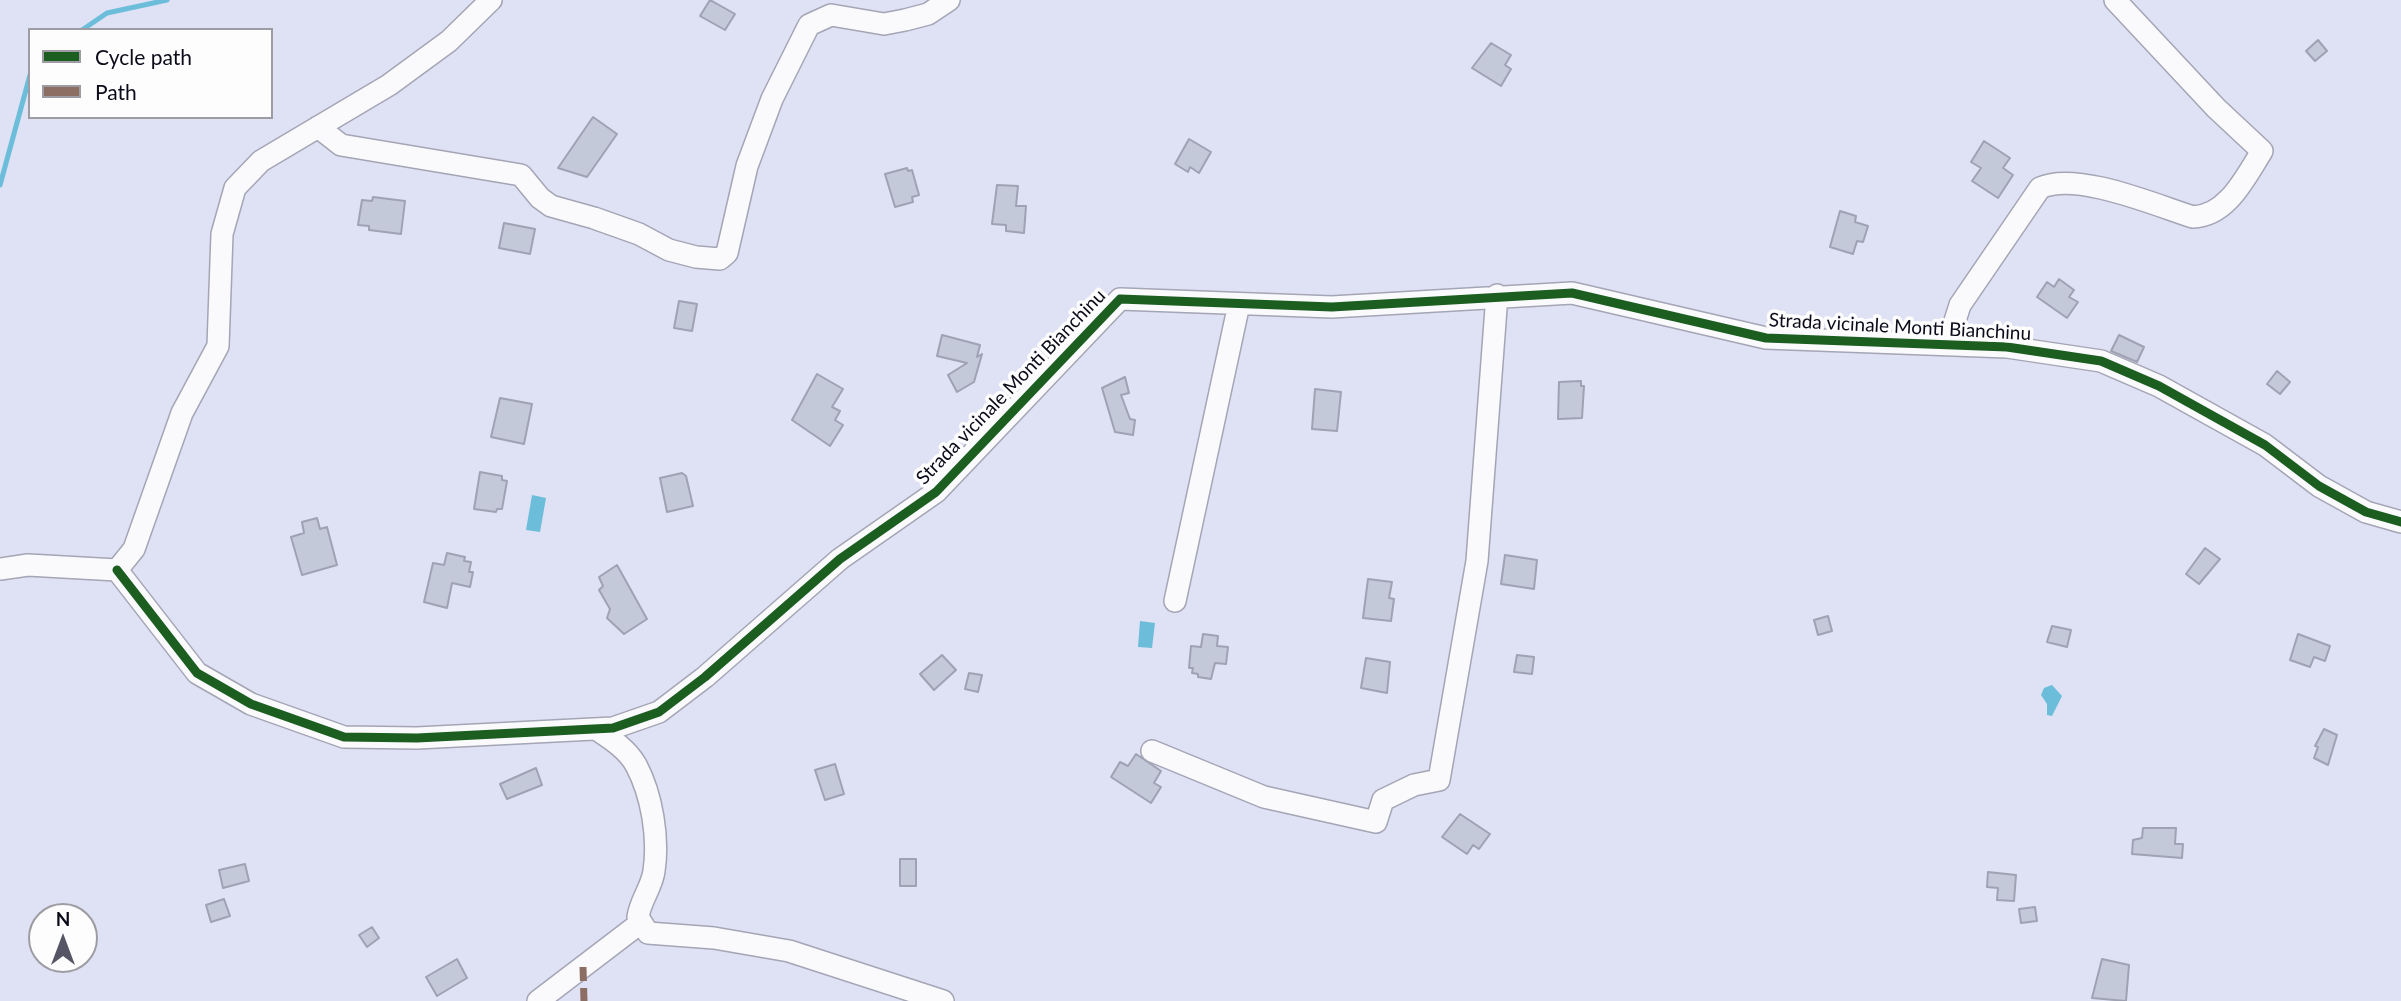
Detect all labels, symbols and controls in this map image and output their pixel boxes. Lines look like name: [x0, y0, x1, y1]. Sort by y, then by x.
legend: [28, 28, 273, 119]
text: Cycle path: [95, 44, 192, 69]
text: Path: [95, 79, 137, 104]
street label: Strada vicinale Monti Bianchinu: [912, 285, 1110, 489]
street label: Strada vicinale Monti Bianchinu: [1768, 309, 2032, 345]
north arrow: [28, 903, 98, 973]
text: N: [56, 907, 70, 930]

